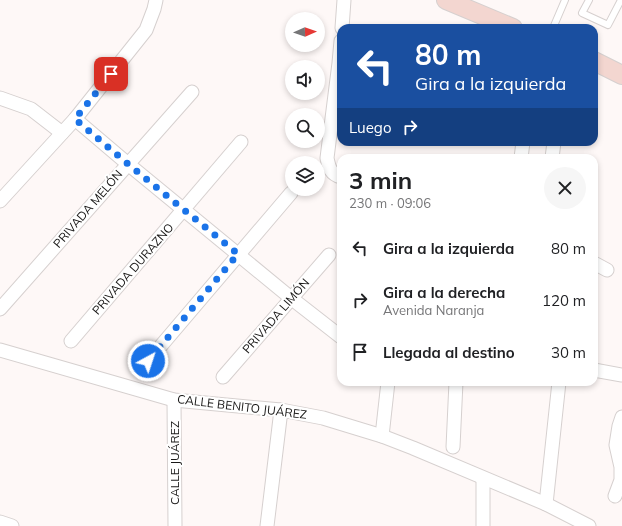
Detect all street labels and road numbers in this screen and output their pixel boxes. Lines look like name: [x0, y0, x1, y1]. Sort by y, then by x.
street label: PRIVADA MELÓN: [50, 167, 126, 251]
street label: PRIVADA DURAZNO: [89, 220, 177, 318]
street label: PRIVADA LIMÓN: [239, 275, 312, 356]
street label: CALLE BENITO JUÁREZ: [176, 391, 308, 422]
street label: CALLE JUÁREZ: [167, 421, 182, 505]

